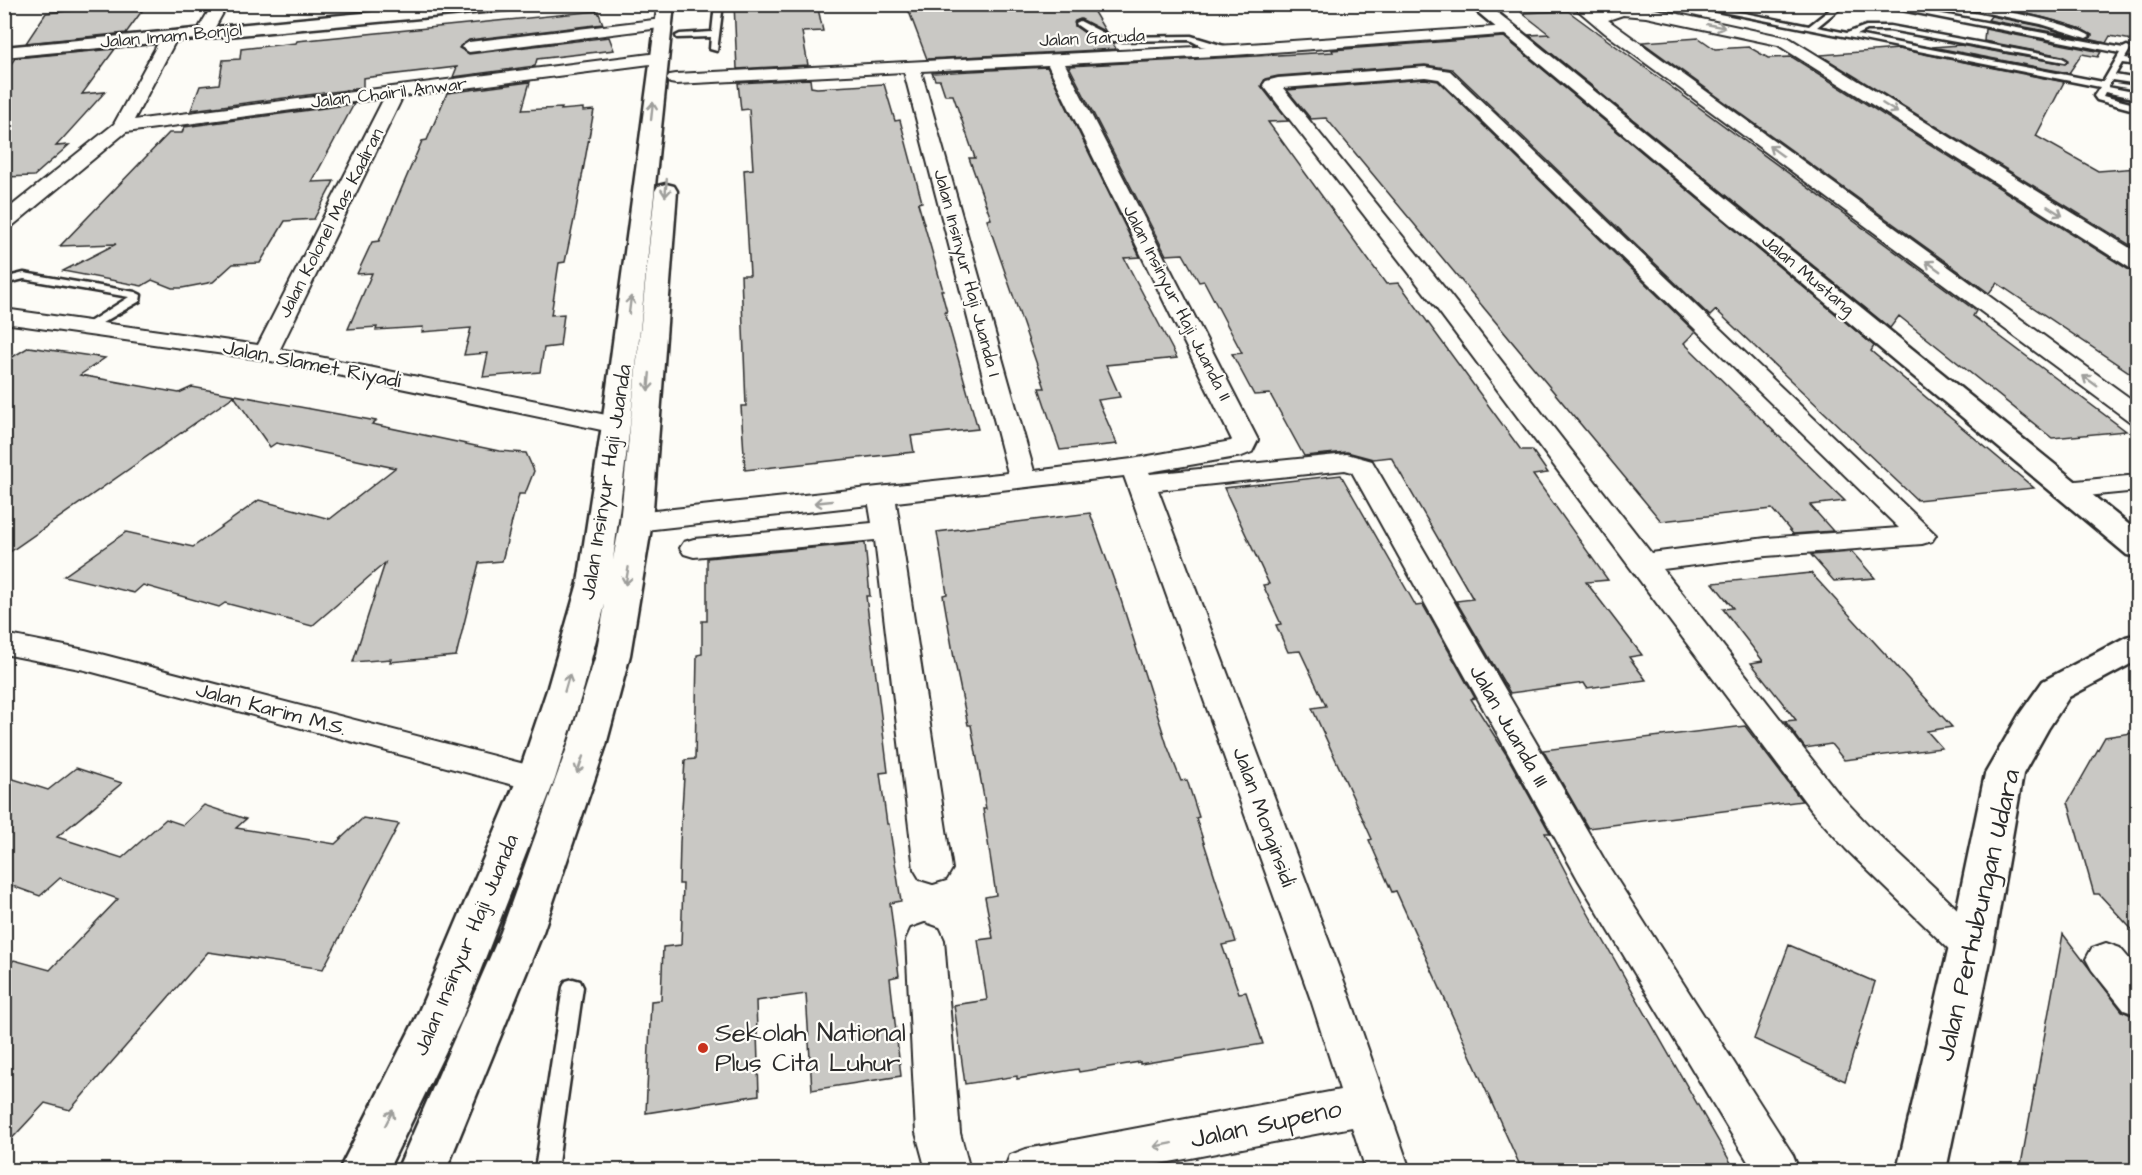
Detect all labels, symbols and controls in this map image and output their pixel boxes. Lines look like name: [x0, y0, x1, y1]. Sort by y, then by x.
street label: Jalan Imam Bonjol: [99, 17, 243, 55]
one-way arrow: [1705, 21, 1725, 32]
street label: Jalan Garuda: [1038, 23, 1146, 53]
street label: Jalan Chairil Anwar: [309, 71, 469, 115]
one-way arrow: [647, 102, 658, 122]
one-way arrow: [1881, 102, 1898, 114]
street label: Jalan Kolonel Mas Kadiran: [272, 124, 390, 322]
one-way arrow: [1768, 145, 1784, 157]
street label: Jalan Insinyur Haji Juanda I: [926, 166, 1007, 380]
one-way arrow: [660, 178, 671, 198]
street label: Jalan Insinyur Haji Juanda II: [1116, 201, 1237, 406]
one-way arrow: [2046, 206, 2063, 218]
street label: Jalan Mustang: [1755, 229, 1860, 322]
one-way arrow: [1925, 260, 1941, 273]
one-way arrow: [625, 296, 636, 315]
street label: Jalan Slamet Riyadi: [220, 332, 404, 397]
street label: Jalan Insinyur Haji Juanda: [573, 362, 641, 602]
one-way arrow: [643, 372, 654, 392]
one-way arrow: [2083, 375, 2099, 388]
one-way arrow: [814, 497, 833, 508]
one-way arrow: [621, 566, 632, 585]
street label: Jalan Juanda III: [1462, 659, 1556, 793]
one-way arrow: [562, 674, 573, 693]
street label: Jalan Karim M.S.: [193, 675, 349, 743]
street label: Jalan Monginsidi: [1223, 743, 1303, 892]
one-way arrow: [573, 755, 584, 774]
street label: Jalan Perhubungan Udara: [1927, 766, 2031, 1065]
street label: Jalan Insinyur Haji Juanda: [406, 830, 528, 1061]
place label: Sekolah National Plus Cita Luhur: [715, 1015, 906, 1081]
marker: Sekolah National Plus Cita Luhur: [696, 1041, 710, 1055]
street label: Jalan Supeno: [1187, 1090, 1345, 1158]
one-way arrow: [384, 1110, 395, 1128]
one-way arrow: [1154, 1140, 1173, 1151]

